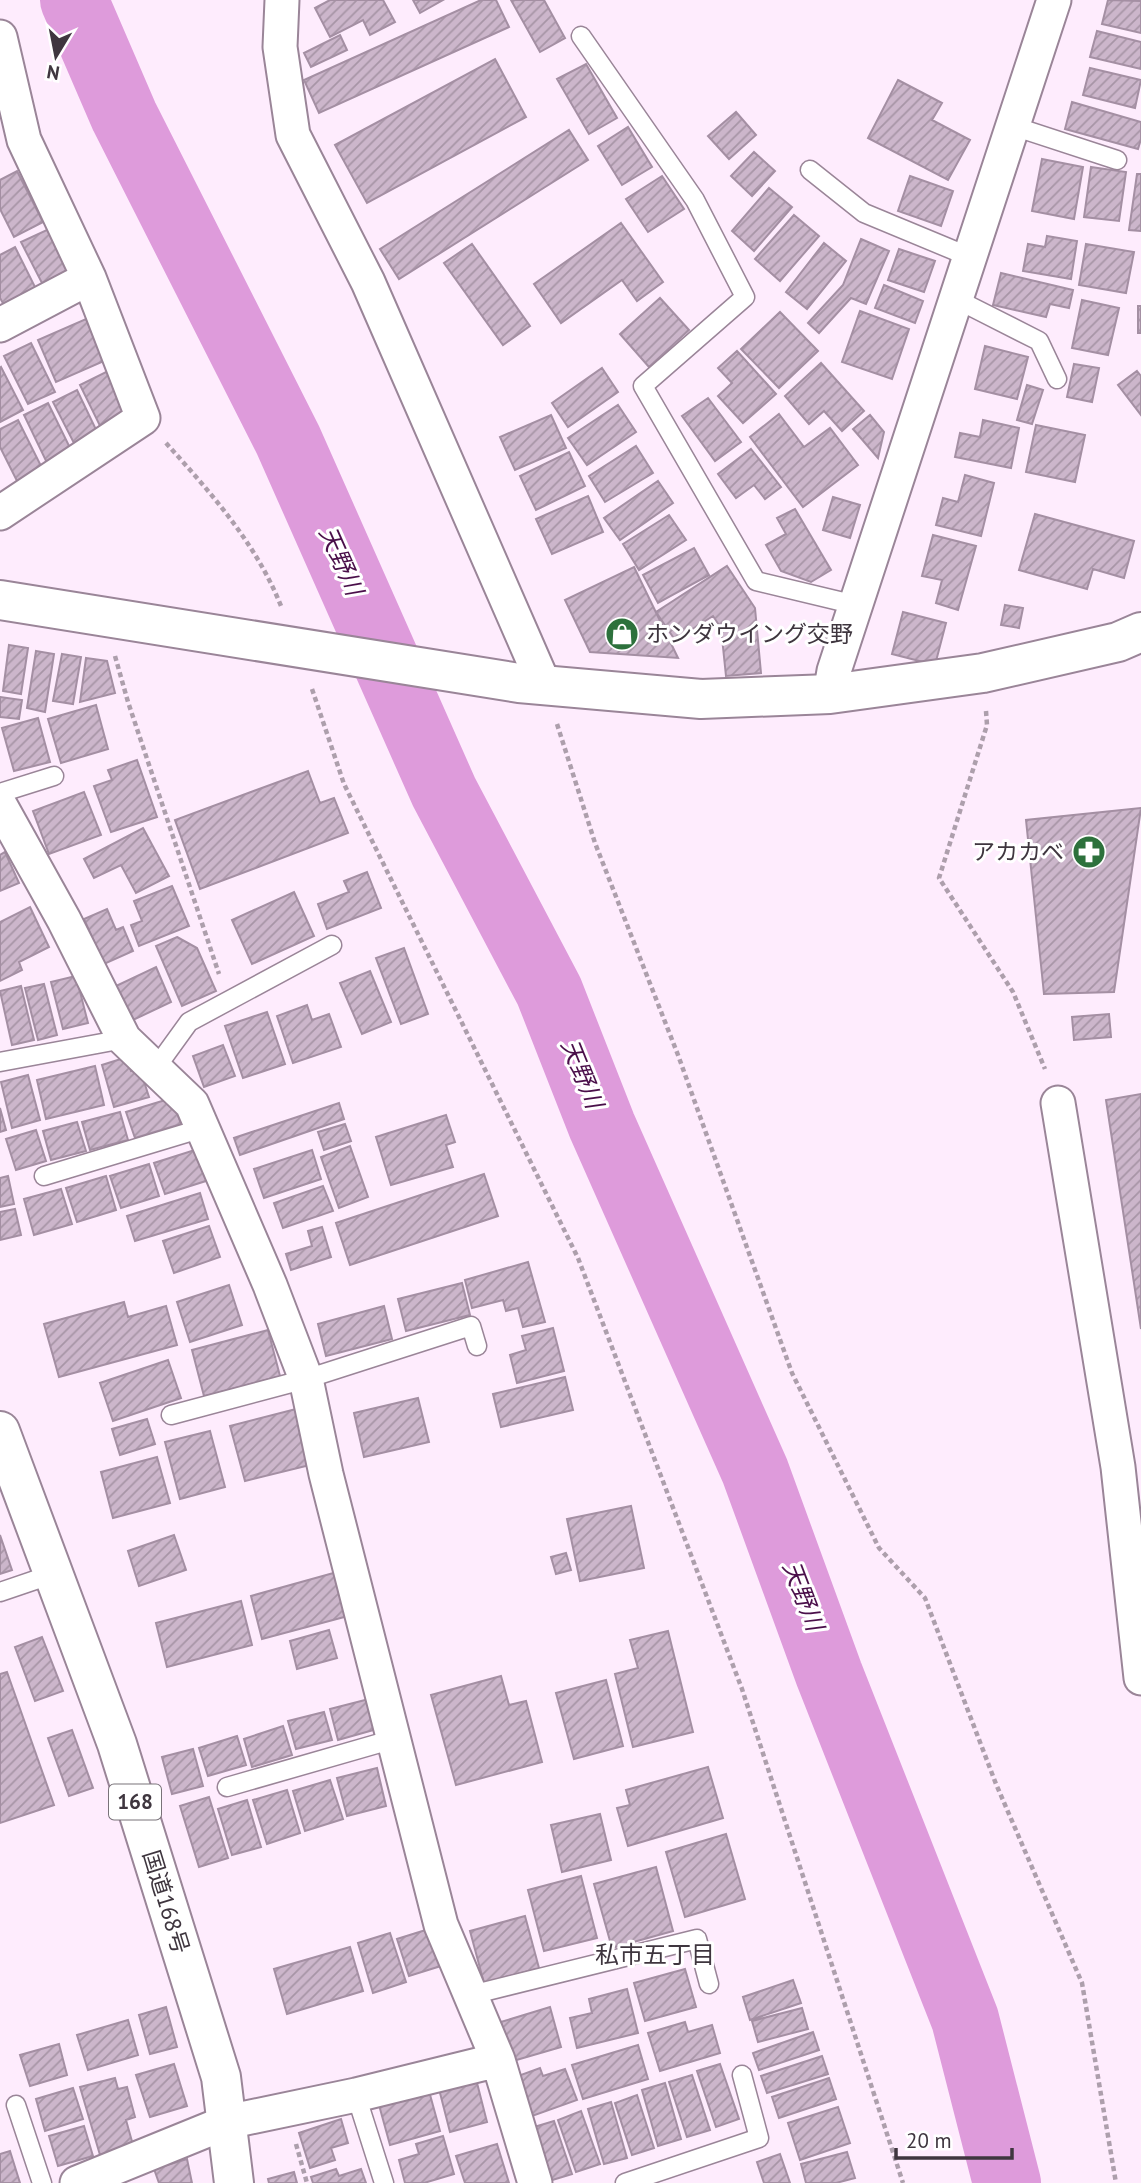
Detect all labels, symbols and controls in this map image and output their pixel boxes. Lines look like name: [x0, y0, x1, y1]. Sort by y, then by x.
north arrow: [21, 21, 91, 91]
text: N: [45, 60, 61, 86]
water label: 天野川: [313, 522, 371, 603]
shop icon: ホンダウイング交野: [603, 615, 641, 653]
place label: ホンダウイング交野: [646, 619, 853, 648]
pharmacy icon: アカカベ: [1070, 833, 1108, 871]
place label: アカカベ: [972, 837, 1064, 866]
water label: 天野川: [555, 1035, 611, 1116]
water label: 天野川: [776, 1557, 832, 1638]
road number: 168: [109, 1784, 161, 1820]
street label: 国道168号: [137, 1847, 196, 1957]
district label: 私市五丁目: [595, 1939, 715, 1970]
scale bar: [896, 2116, 1012, 2160]
text: 20 m: [906, 2127, 952, 2154]

